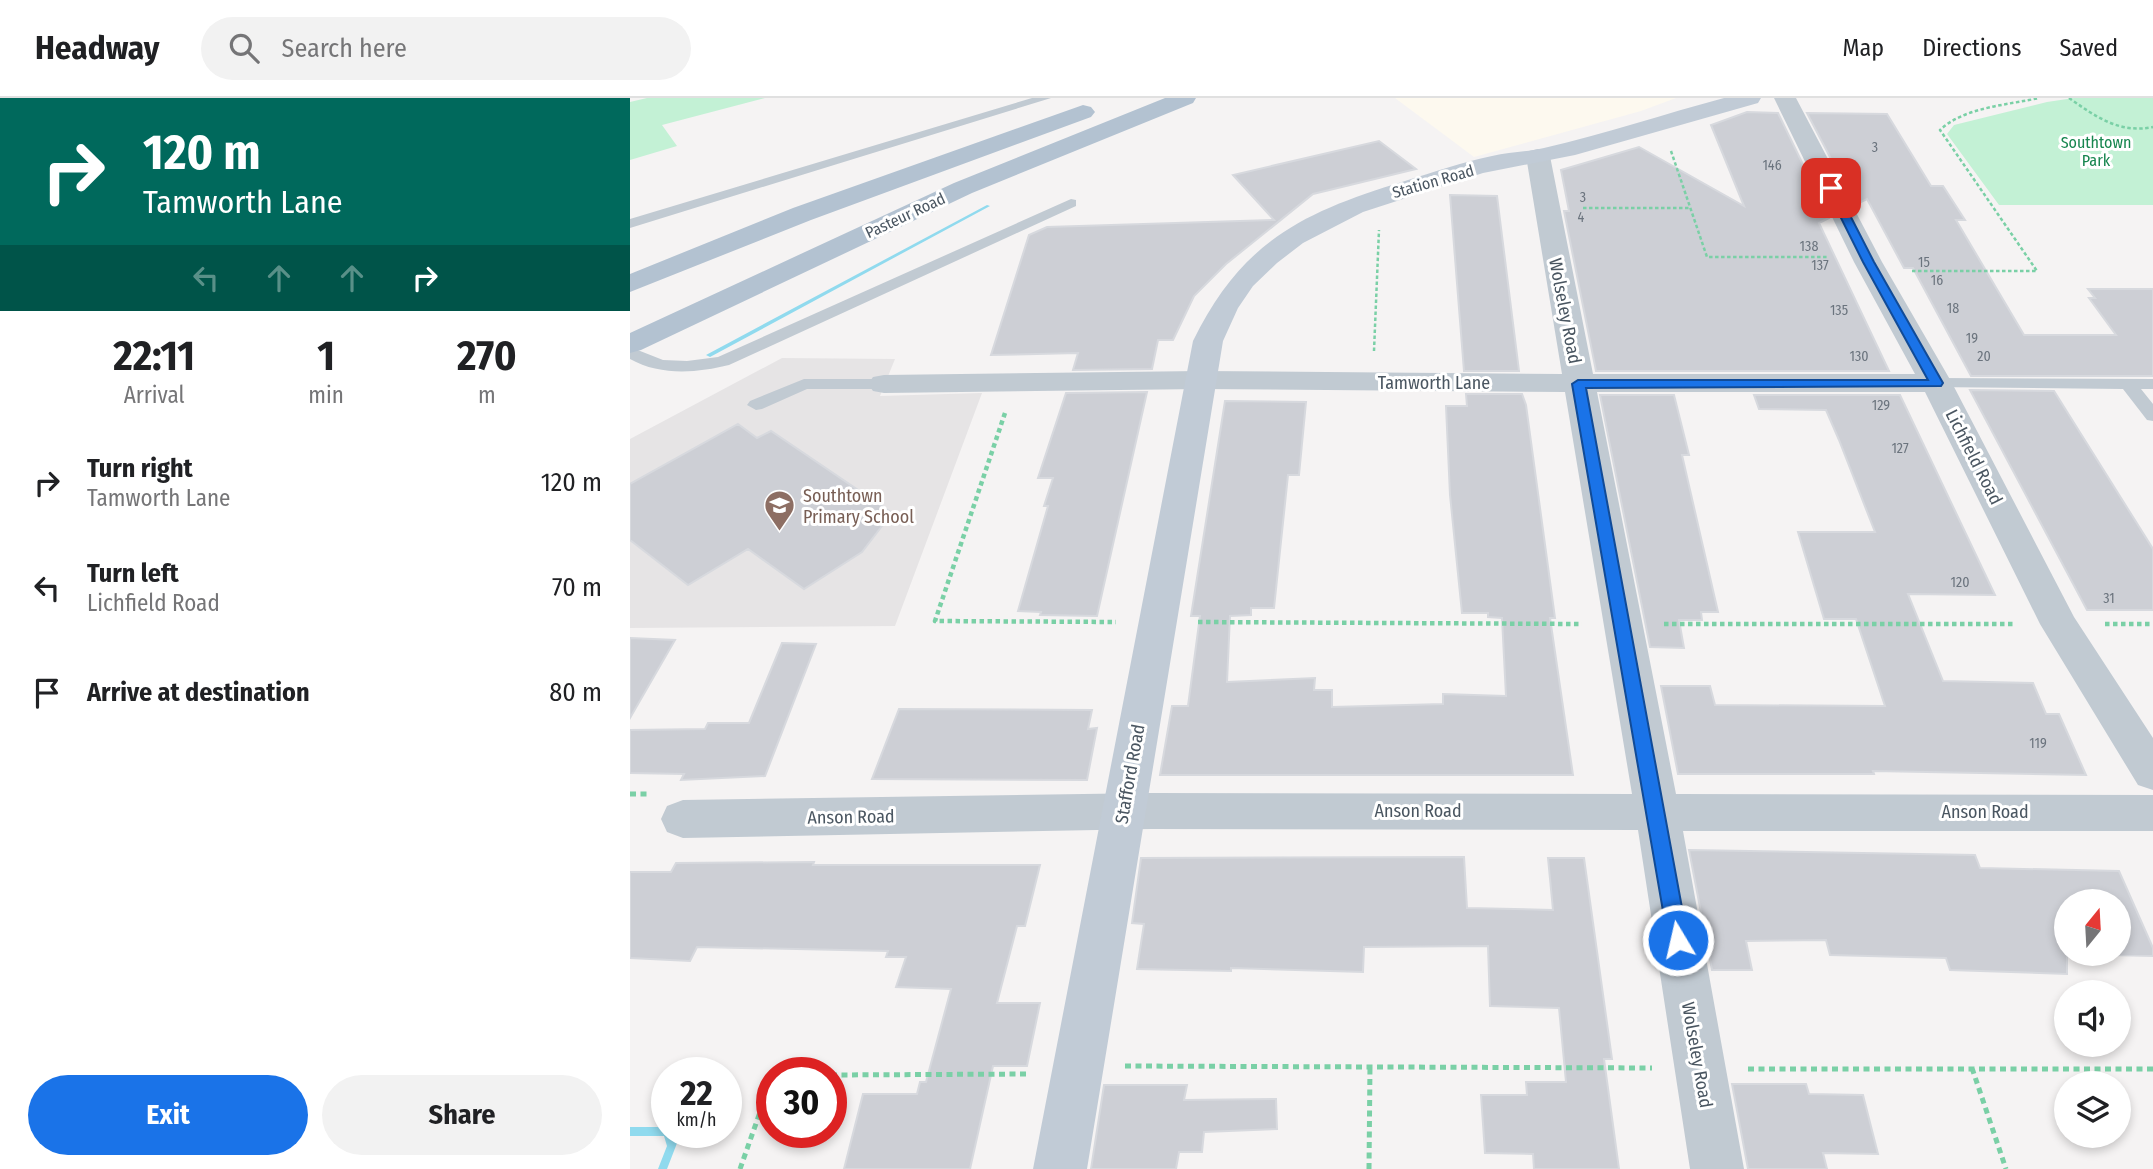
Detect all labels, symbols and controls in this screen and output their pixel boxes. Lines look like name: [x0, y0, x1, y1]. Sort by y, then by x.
search box: [201, 17, 691, 80]
text: Headway: [35, 28, 159, 68]
icon: search: [225, 29, 263, 67]
text: Search here: [281, 33, 407, 64]
text: Map: [1843, 34, 1884, 62]
text: Directions: [1922, 34, 2021, 62]
text: Saved: [2059, 34, 2118, 62]
text: 120 m: [143, 123, 261, 182]
icon: right: [28, 126, 119, 217]
park label: Southtown Park: [2061, 133, 2131, 170]
house number: 3: [1872, 139, 1878, 156]
house number: 146: [1762, 157, 1782, 174]
pin: [1801, 158, 1861, 218]
street label: Station Road: [1390, 161, 1476, 202]
icon: arrive: [1812, 169, 1850, 207]
text: Tamworth Lane: [143, 183, 343, 221]
street label: Pasteur Road: [862, 189, 948, 242]
house number: 3: [1580, 189, 1586, 206]
house number: 4: [1578, 209, 1585, 226]
house number: 138: [1800, 238, 1818, 255]
house number: 15: [1918, 254, 1930, 271]
street label: Wolseley Road: [1544, 256, 1586, 366]
house number: 137: [1811, 257, 1829, 274]
icon: left: [187, 259, 225, 297]
icon: ahead: [260, 259, 298, 297]
icon: ahead: [333, 259, 371, 297]
icon: right: [406, 259, 444, 297]
house number: 16: [1931, 272, 1943, 289]
house number: 18: [1947, 300, 1959, 317]
house number: 135: [1830, 302, 1848, 319]
house number: 19: [1966, 330, 1978, 347]
text: 22:11: [113, 331, 195, 381]
text: 1: [317, 331, 335, 381]
text: 270: [457, 331, 517, 381]
house number: 130: [1849, 348, 1869, 365]
house number: 20: [1977, 348, 1991, 365]
street label: Tamworth Lane: [1378, 372, 1490, 394]
text: Arrival: [124, 381, 185, 409]
text: min: [308, 381, 344, 409]
text: m: [478, 381, 496, 409]
house number: 129: [1872, 397, 1890, 414]
street label: Lichfield Road: [1941, 406, 2007, 508]
house number: 127: [1891, 440, 1909, 457]
text: Turn right: [87, 453, 193, 484]
icon: right: [28, 464, 66, 502]
text: 120 m: [541, 467, 602, 498]
text: Tamworth Lane: [87, 484, 230, 512]
place label: Southtown Primary School: [803, 485, 914, 528]
school or university icon: Southtown Primary School: [763, 489, 797, 533]
text: Turn left: [87, 558, 179, 589]
icon: left: [28, 569, 66, 607]
text: 70 m: [552, 572, 602, 603]
house number: 120: [1951, 574, 1969, 591]
text: Lichfield Road: [87, 589, 220, 617]
house number: 31: [2103, 590, 2115, 607]
icon: arrive: [28, 674, 66, 712]
text: Arrive at destination: [87, 677, 310, 708]
text: 80 m: [549, 677, 602, 708]
street label: Stafford Road: [1110, 722, 1150, 826]
house number: 119: [2029, 735, 2047, 752]
street label: Anson Road: [1374, 800, 1462, 822]
street label: Anson Road: [1941, 801, 2029, 823]
street label: Anson Road: [807, 805, 895, 829]
north arrow: [2054, 889, 2132, 966]
map controls: [2054, 889, 2131, 1148]
position arrow: [1641, 903, 1715, 977]
button: sound: [2054, 980, 2131, 1057]
street label: Wolseley Road: [1677, 1000, 1717, 1110]
speed limit sign: 30: [756, 1057, 847, 1148]
button: layers: [2054, 1071, 2131, 1148]
text: 22: [680, 1072, 713, 1114]
button: Exit: [28, 1075, 308, 1155]
button: Share: [322, 1075, 602, 1155]
text: km/h: [676, 1109, 717, 1131]

